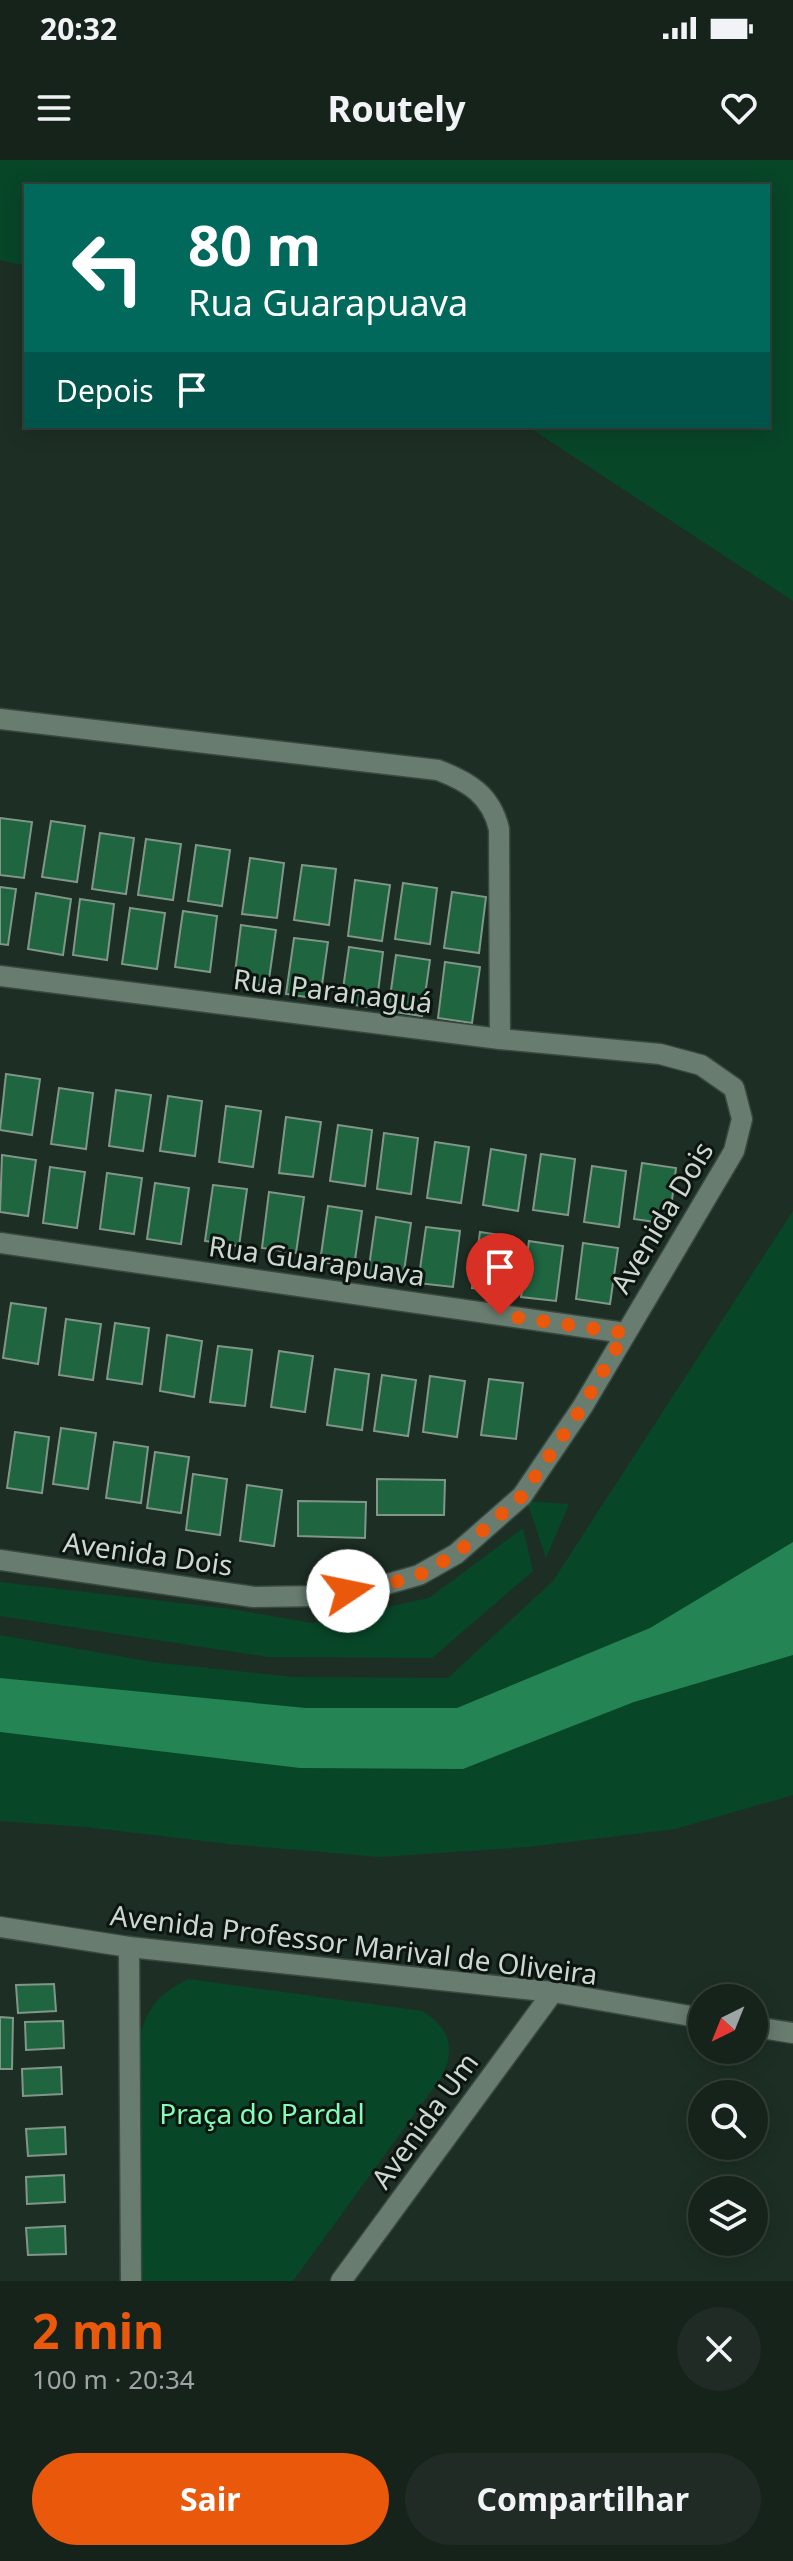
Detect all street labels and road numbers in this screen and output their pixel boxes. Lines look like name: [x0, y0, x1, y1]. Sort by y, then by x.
street label: Rua Paranaguá: [231, 959, 435, 1021]
street label: Avenida Dois: [601, 1134, 721, 1300]
street label: Rua Guarapuava: [206, 1226, 428, 1294]
street label: Avenida Dois: [61, 1522, 235, 1584]
street label: Avenida Professor Marival de Oliveira: [108, 1895, 600, 1993]
street label: Avenida Um: [362, 2044, 486, 2196]

